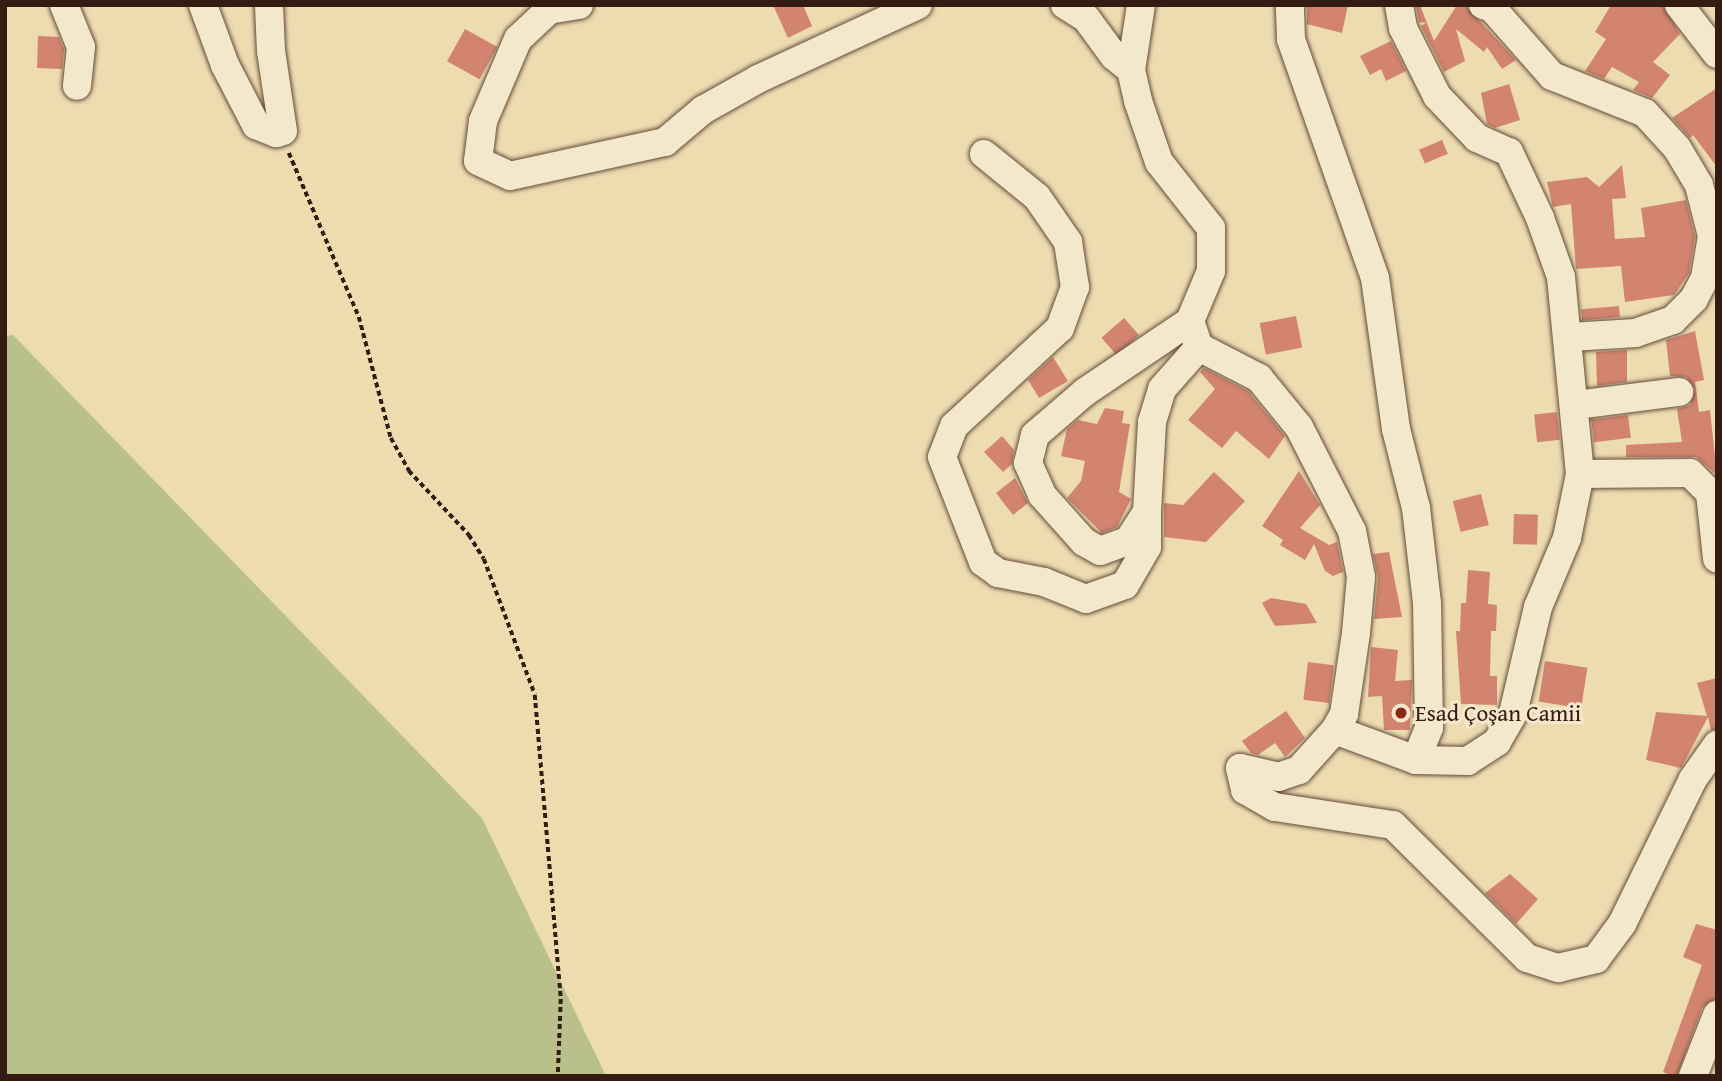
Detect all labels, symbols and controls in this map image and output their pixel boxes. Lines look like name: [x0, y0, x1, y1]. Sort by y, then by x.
place label: Esad Çoşan Camii: [1415, 699, 1581, 727]
marker: Esad Çoşan Camii: [1393, 705, 1409, 721]

